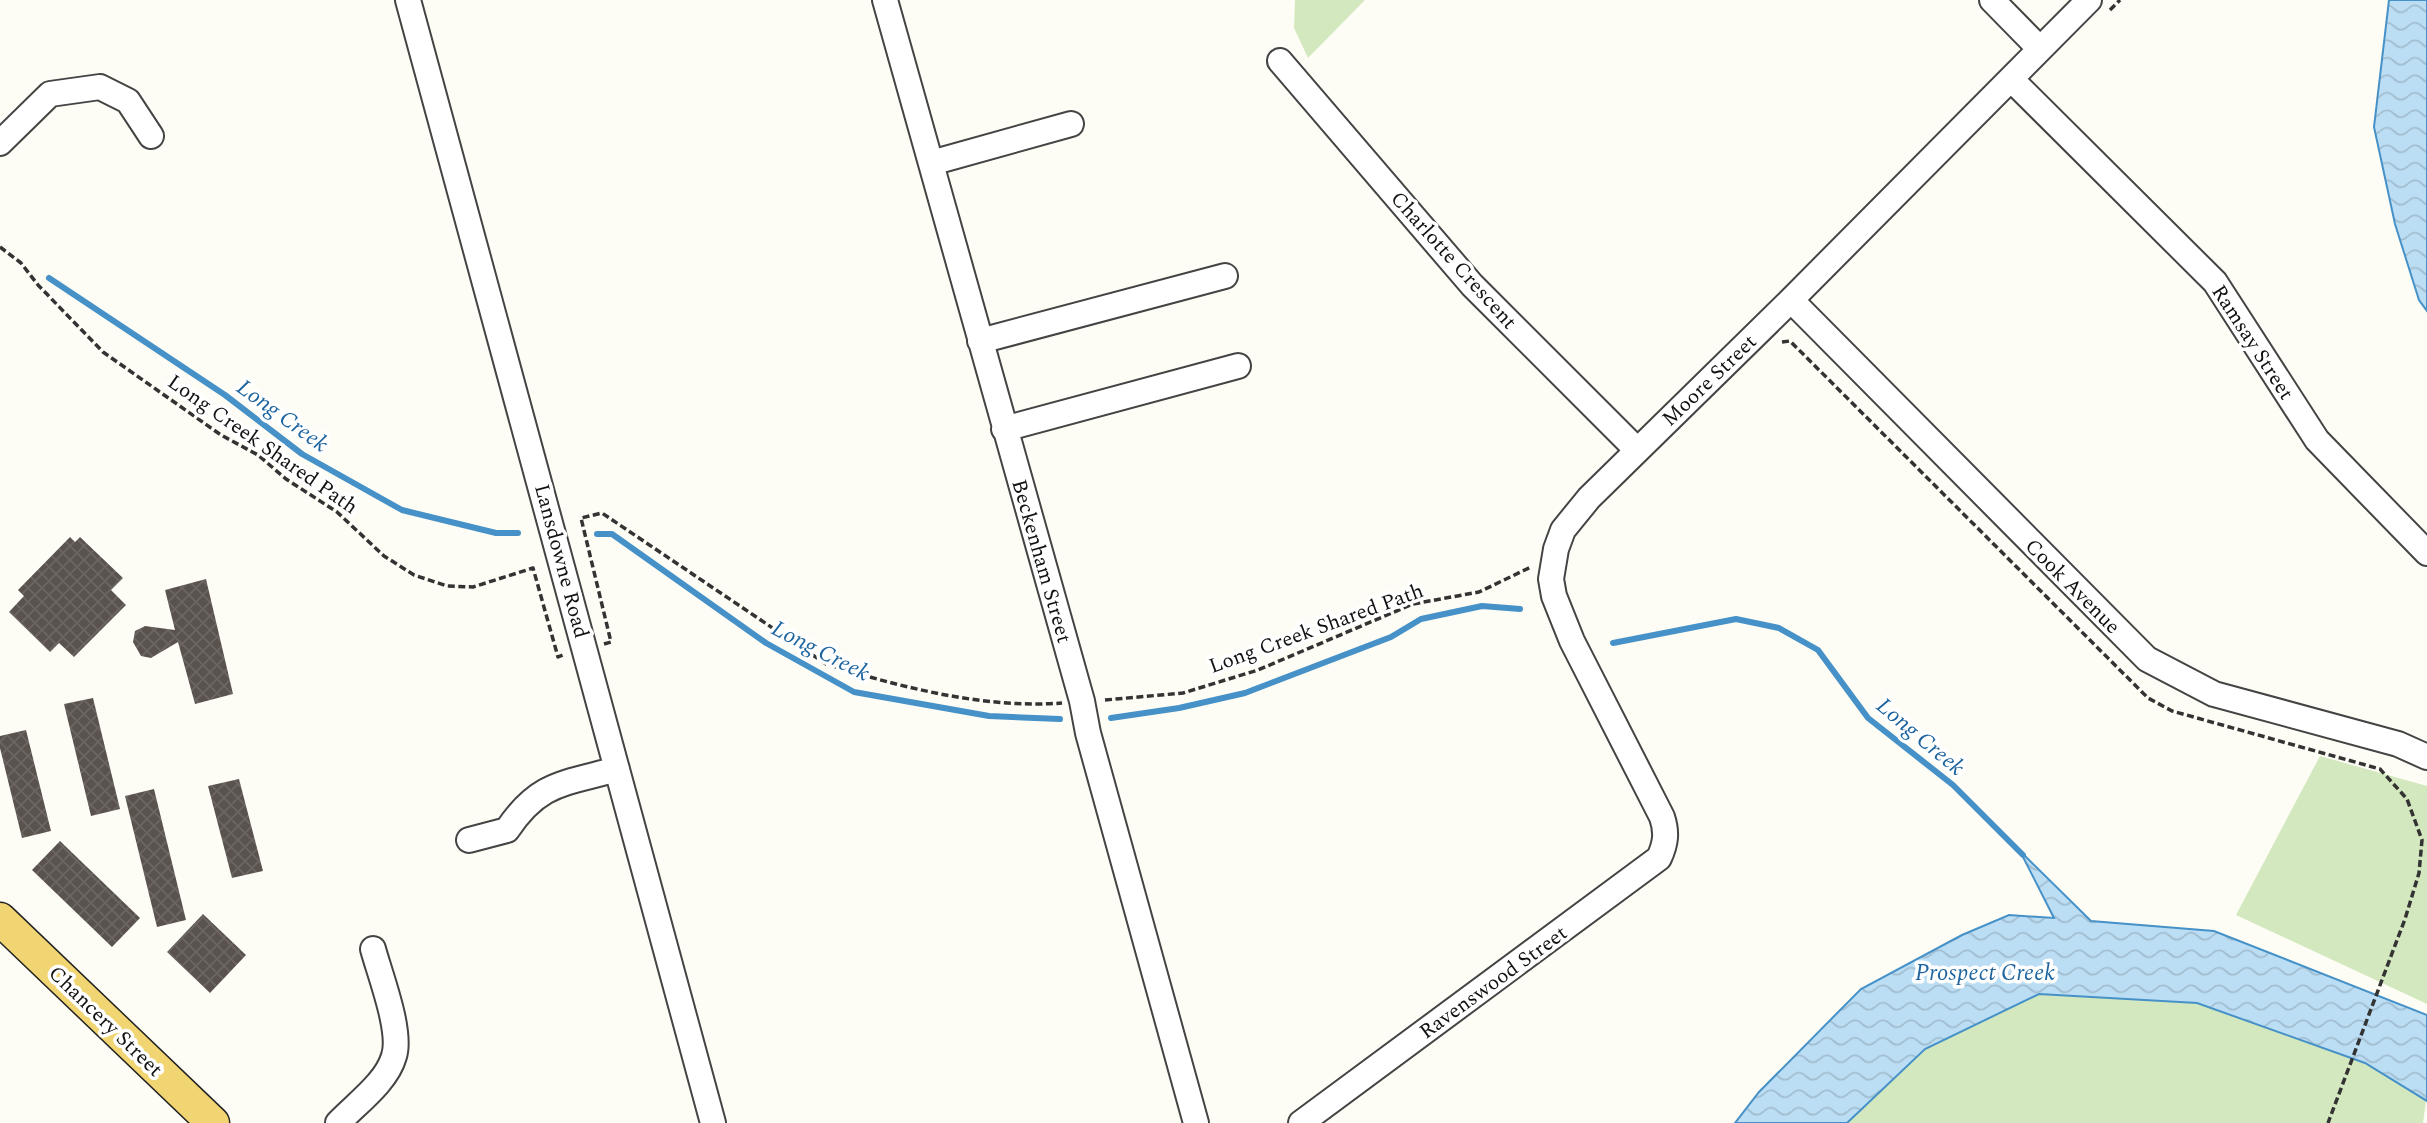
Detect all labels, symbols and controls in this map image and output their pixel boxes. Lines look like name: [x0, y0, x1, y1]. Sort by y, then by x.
street label: Charlotte Crescent: [1382, 184, 1524, 337]
street label: Ramsay Street: [2203, 278, 2302, 407]
street label: Moore Street: [1655, 327, 1765, 435]
street label: Long Creek Shared Path: [161, 367, 364, 523]
water label: Long Creek: [229, 371, 336, 462]
street label: Beckenham Street: [1002, 476, 1080, 647]
street label: Lansdowne Road: [525, 480, 597, 642]
street label: Cook Avenue: [2017, 531, 2128, 642]
street label: Long Creek Shared Path: [1205, 575, 1428, 683]
water label: Long Creek: [765, 612, 876, 691]
water label: Long Creek: [1868, 689, 1972, 785]
street label: Ravenswood Street: [1413, 918, 1574, 1048]
water label: Prospect Creek: [1915, 956, 2055, 991]
street label: Chancery Street: [41, 959, 170, 1085]

